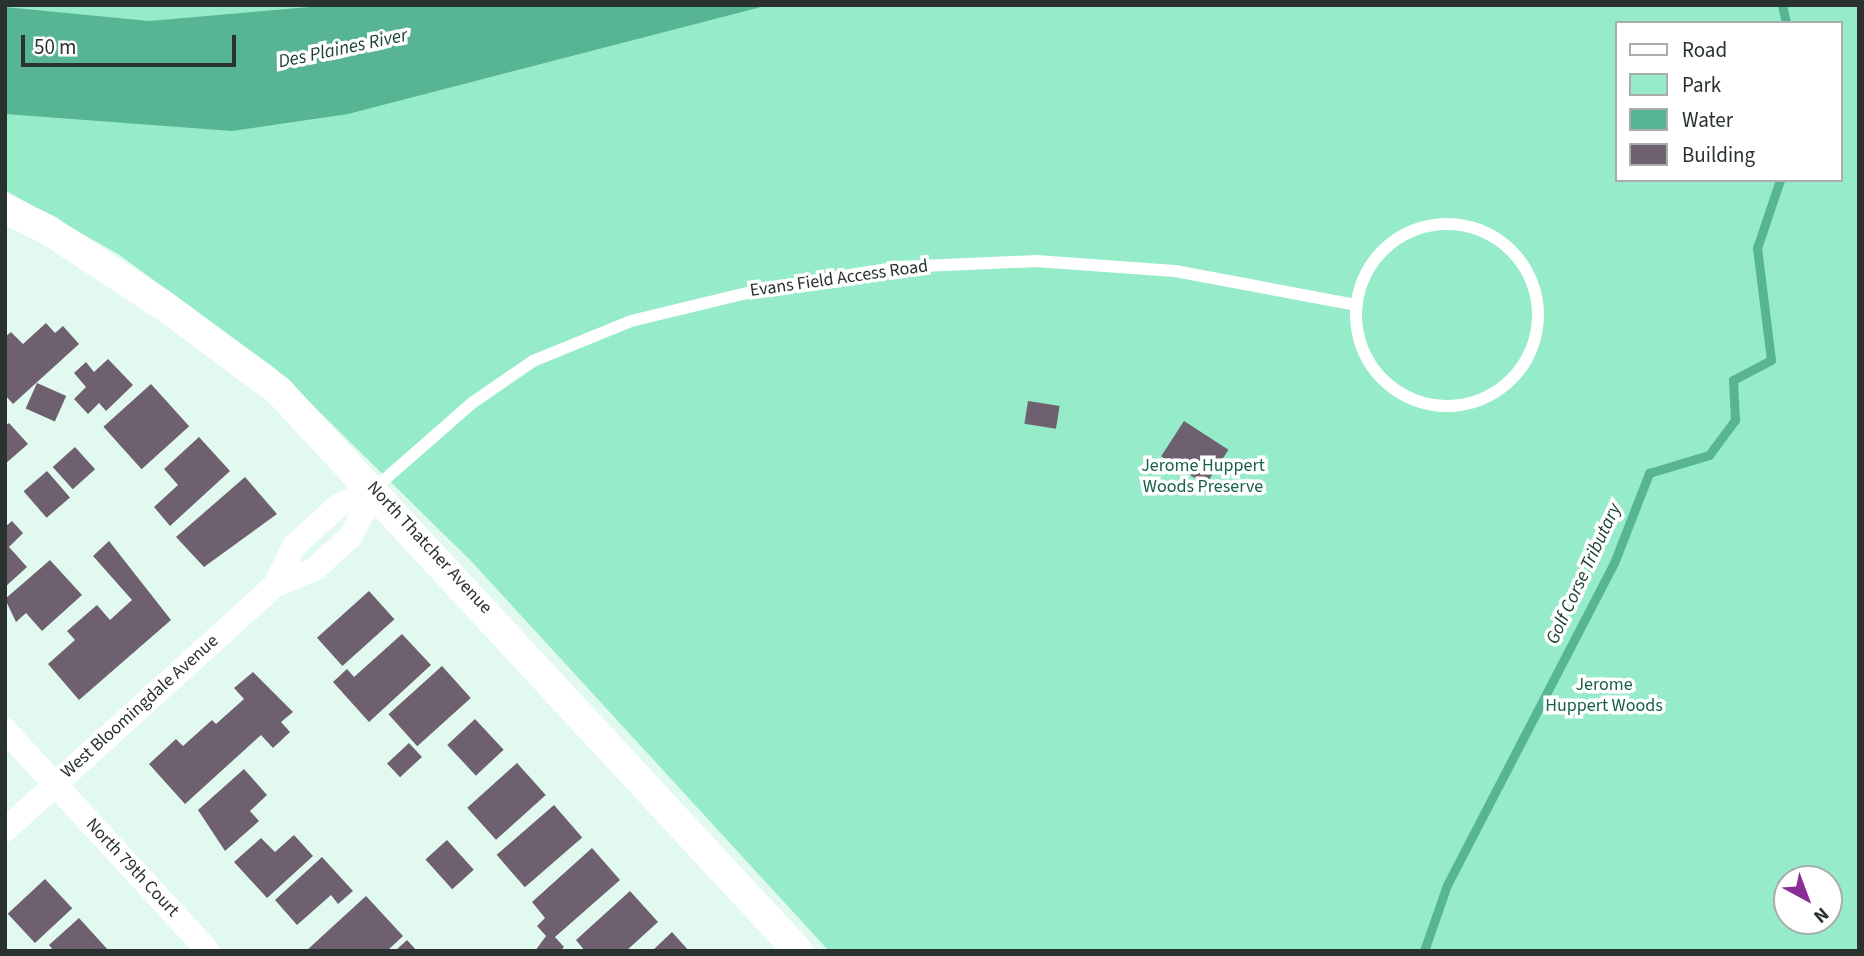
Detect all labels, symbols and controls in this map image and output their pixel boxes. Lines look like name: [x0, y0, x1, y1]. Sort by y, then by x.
scale bar: [24, 21, 240, 65]
legend: [1616, 21, 1843, 182]
water label: Des Plaines River: [276, 24, 410, 74]
text: 50 m: [34, 32, 76, 62]
text: Road: [1682, 35, 1727, 65]
text: Park: [1682, 70, 1721, 100]
text: Water: [1682, 105, 1733, 135]
text: Building: [1682, 140, 1755, 170]
street label: Evans Field Access Road: [749, 256, 929, 302]
park label: Jerome Huppert Woods Preserve: [1141, 456, 1265, 498]
street label: North Thatcher Avenue: [362, 477, 496, 619]
water label: Golf Corse Tributary: [1541, 500, 1627, 648]
street label: West Bloomingdale Avenue: [57, 631, 223, 783]
park label: Jerome Huppert Woods: [1545, 675, 1663, 718]
street label: North 79th Court: [81, 814, 183, 922]
north arrow: [1773, 865, 1843, 935]
text: N: [1807, 900, 1834, 929]

